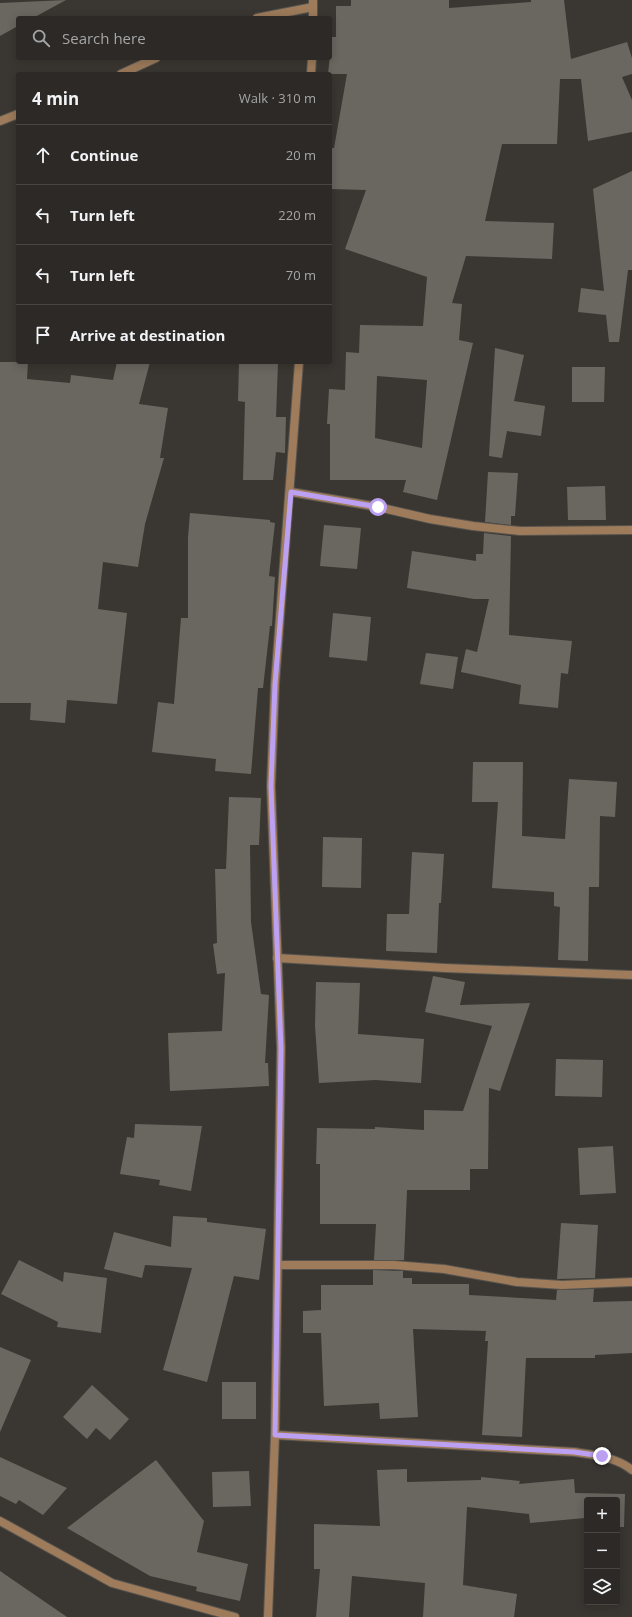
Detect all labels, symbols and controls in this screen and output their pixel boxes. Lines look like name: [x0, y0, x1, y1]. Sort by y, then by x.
search box: [16, 16, 332, 60]
icon: search: [30, 27, 52, 49]
text: Search here: [62, 28, 146, 48]
text: 4 min: [32, 87, 79, 110]
text: Walk · 310 m: [239, 89, 316, 107]
icon: ahead: [32, 144, 54, 166]
text: Continue: [70, 145, 138, 165]
text: 20 m: [286, 146, 316, 164]
icon: left: [32, 204, 54, 226]
text: Turn left: [70, 205, 135, 225]
text: 220 m: [278, 206, 316, 224]
icon: left: [32, 264, 54, 286]
text: Turn left: [70, 265, 135, 285]
text: 70 m: [286, 266, 316, 284]
icon: arrive: [32, 324, 54, 346]
text: Arrive at destination: [70, 325, 225, 345]
route start: [369, 498, 387, 516]
route end: [593, 1447, 611, 1465]
map controls: [584, 1497, 620, 1605]
button: +: [584, 1497, 620, 1533]
button: −: [584, 1533, 620, 1569]
button: layers: [584, 1569, 620, 1605]

